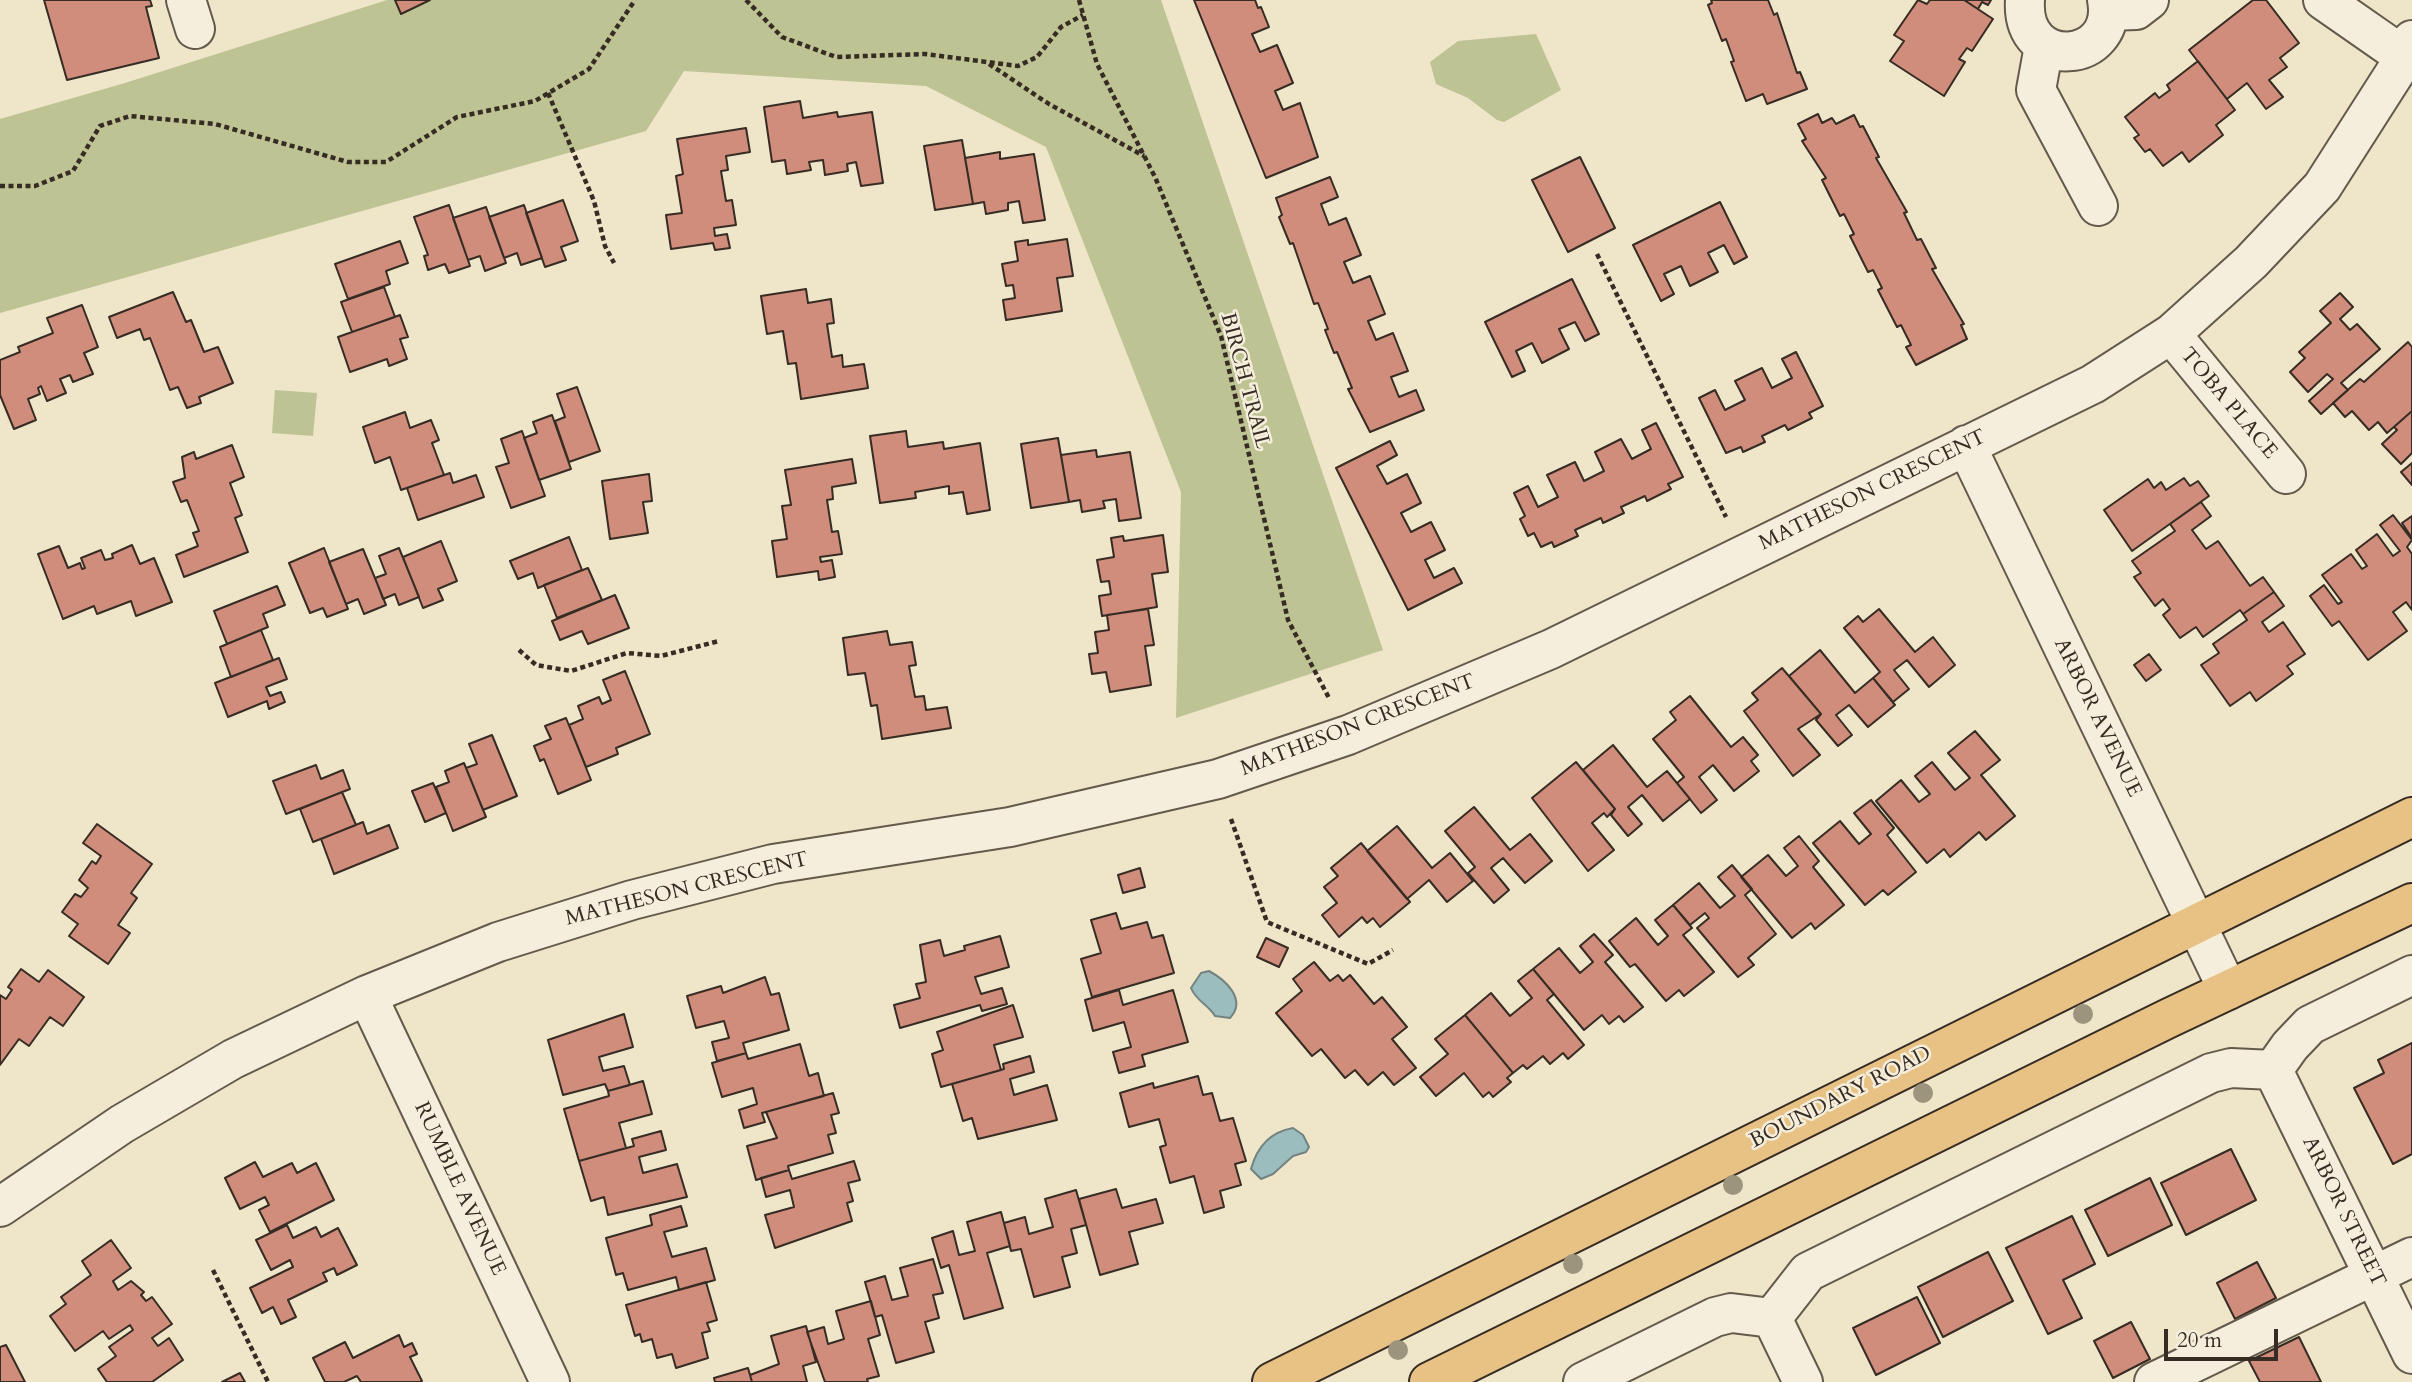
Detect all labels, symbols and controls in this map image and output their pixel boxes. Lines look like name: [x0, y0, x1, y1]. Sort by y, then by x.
street label: BIRCH TRAIL: [1214, 310, 1274, 452]
street label: TOBA PLACE: [2174, 343, 2282, 465]
street label: MATHESON CRESCENT: [1755, 425, 1991, 557]
street label: ARBOR AVENUE: [2048, 635, 2146, 801]
street label: MATHESON CRESCENT: [1237, 670, 1479, 782]
street label: MATHESON CRESCENT: [563, 848, 811, 932]
street label: BOUNDARY ROAD: [1746, 1041, 1936, 1155]
street label: RUMBLE AVENUE: [408, 1098, 510, 1280]
street label: ARBOR STREET: [2296, 1133, 2390, 1291]
scale bar: [2167, 1316, 2281, 1360]
text: 20 m: [2177, 1326, 2222, 1355]

